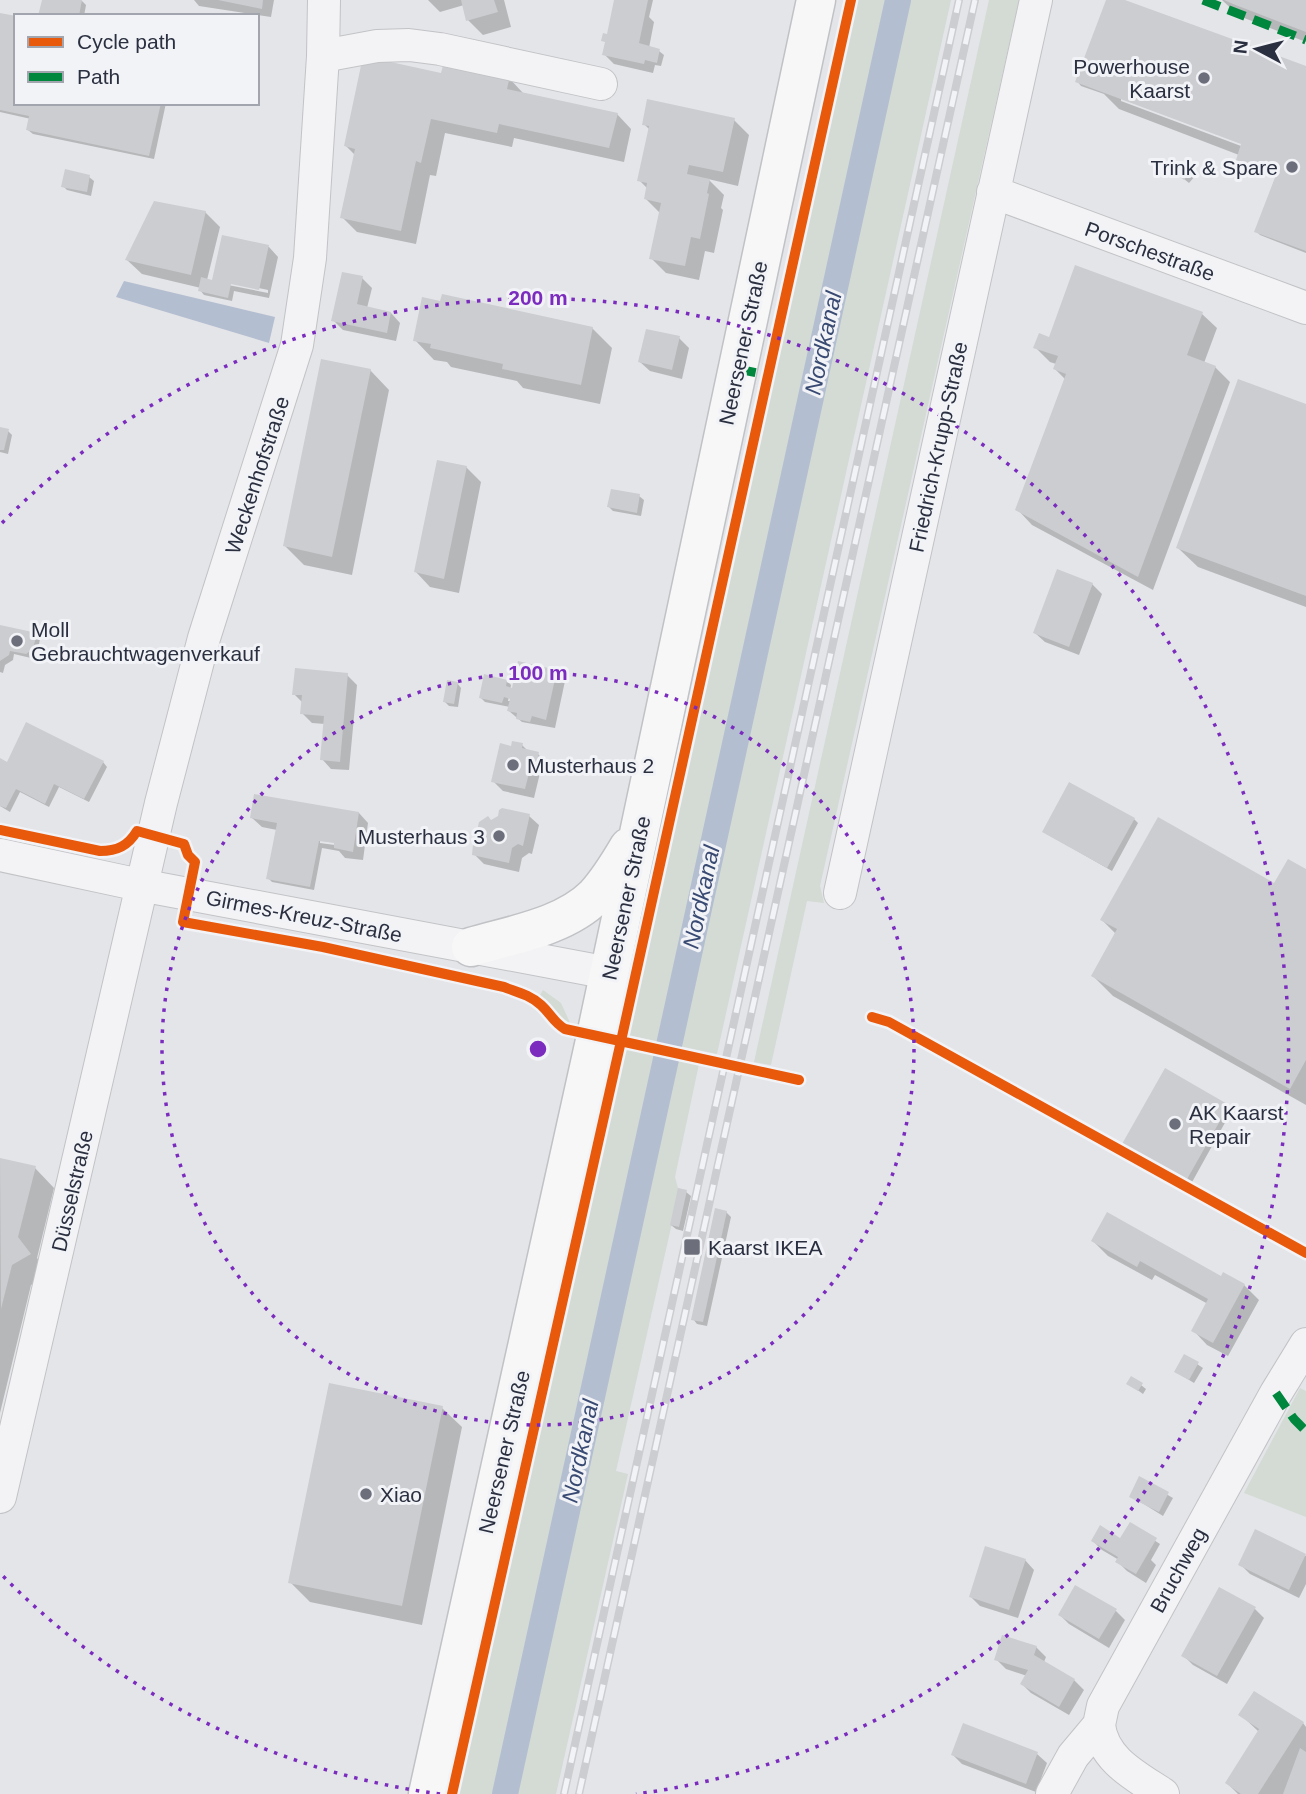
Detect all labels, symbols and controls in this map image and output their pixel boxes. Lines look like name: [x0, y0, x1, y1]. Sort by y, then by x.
legend: [14, 14, 259, 105]
north arrow: [1222, 14, 1292, 84]
text: Cycle path: [77, 30, 176, 53]
text: N: [1229, 39, 1252, 55]
place label: Powerhouse Kaarst: [1073, 55, 1190, 102]
text: Path: [77, 65, 120, 88]
marker: Powerhouse Kaarst: [1196, 70, 1212, 86]
place label: Trink & Spare: [1150, 156, 1278, 179]
marker: Trink & Spare: [1284, 159, 1300, 175]
street label: Porschestraße: [1082, 217, 1218, 285]
street label: Neersener Straße: [714, 259, 772, 427]
text: 200 m: [508, 286, 568, 309]
water label: Nordkanal: [799, 288, 847, 397]
street label: Friedrich-Krupp-Straße: [904, 340, 972, 554]
street label: Weckenhofstraße: [221, 393, 293, 557]
place label: Moll Gebrauchtwagenverkauf: [31, 618, 260, 665]
marker: Moll Gebrauchtwagenverkauf: [9, 633, 25, 649]
text: 100 m: [508, 661, 568, 684]
place label: Musterhaus 2: [527, 754, 654, 777]
marker: Musterhaus 2: [505, 757, 521, 773]
street label: Neersener Straße: [597, 814, 655, 982]
place label: Musterhaus 3: [358, 825, 485, 848]
marker: Musterhaus 3: [491, 828, 507, 844]
water label: Nordkanal: [677, 842, 725, 951]
street label: Girmes-Kreuz-Straße: [204, 886, 404, 946]
centre of rings: [526, 1037, 550, 1061]
place label: AK Kaarst Repair: [1189, 1101, 1284, 1148]
marker: AK Kaarst Repair: [1167, 1116, 1183, 1132]
street label: Düsselstraße: [47, 1128, 97, 1254]
place label: Kaarst IKEA: [708, 1236, 822, 1259]
marker: Kaarst IKEA: [682, 1237, 702, 1257]
street label: Neersener Straße: [474, 1368, 534, 1536]
water label: Nordkanal: [556, 1396, 604, 1505]
place label: Xiao: [380, 1483, 422, 1506]
marker: Xiao: [358, 1486, 374, 1502]
street label: Bruchweg: [1145, 1524, 1211, 1616]

